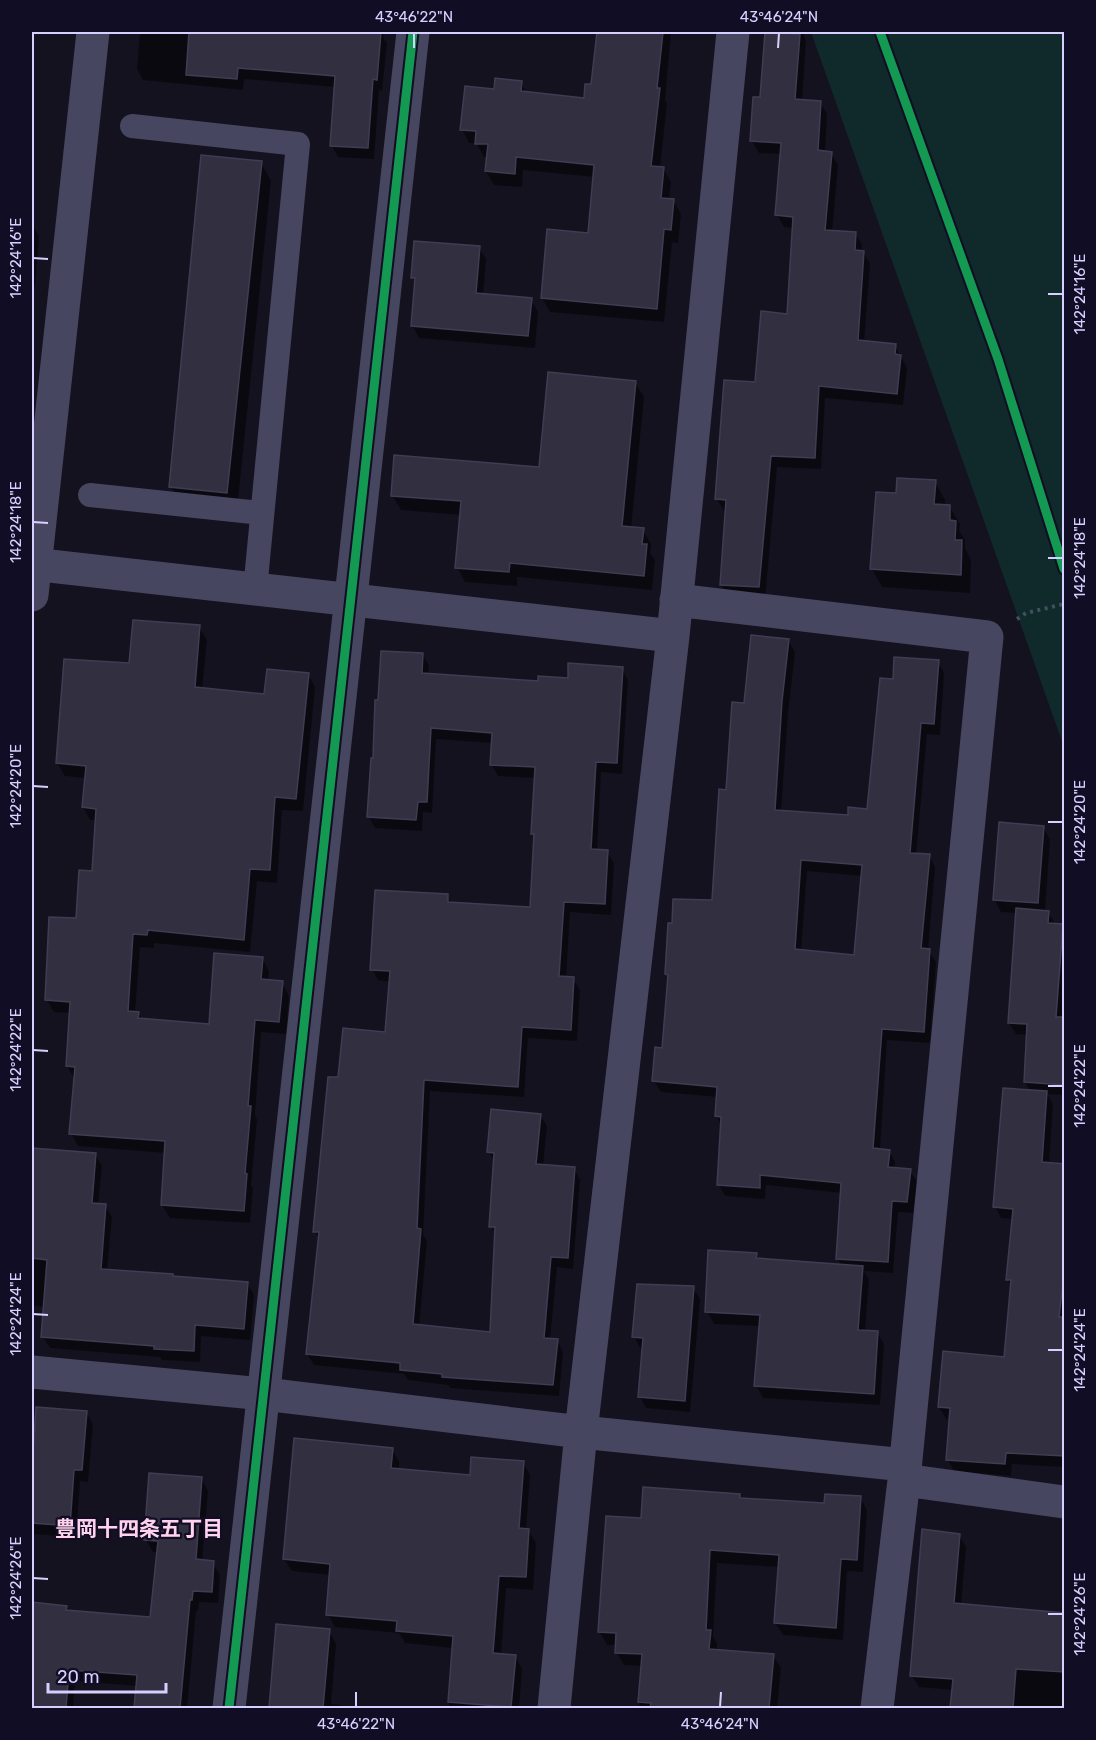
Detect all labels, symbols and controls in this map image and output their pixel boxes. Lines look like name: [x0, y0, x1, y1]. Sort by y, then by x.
text: 43°46'22"N: [375, 8, 453, 26]
text: 43°46'24"N: [740, 8, 818, 26]
text: 142°24'16"E: [7, 218, 25, 298]
text: 142°24'16"E: [1071, 254, 1089, 334]
text: 142°24'18"E: [7, 481, 25, 563]
text: 142°24'18"E: [1071, 517, 1089, 599]
text: 142°24'20"E: [7, 744, 25, 828]
text: 142°24'20"E: [1071, 780, 1089, 864]
text: 142°24'22"E: [7, 1008, 25, 1092]
text: 142°24'22"E: [1071, 1044, 1089, 1128]
text: 142°24'24"E: [7, 1272, 25, 1356]
text: 142°24'24"E: [1071, 1308, 1089, 1392]
district label: 豊岡十四条五丁目: [55, 1516, 223, 1541]
text: 142°24'26"E: [7, 1536, 25, 1620]
text: 142°24'26"E: [1071, 1572, 1089, 1656]
scale bar: [48, 1656, 166, 1694]
text: 20 m: [57, 1666, 99, 1688]
text: 43°46'22"N: [317, 1715, 395, 1733]
text: 43°46'24"N: [681, 1715, 759, 1733]

